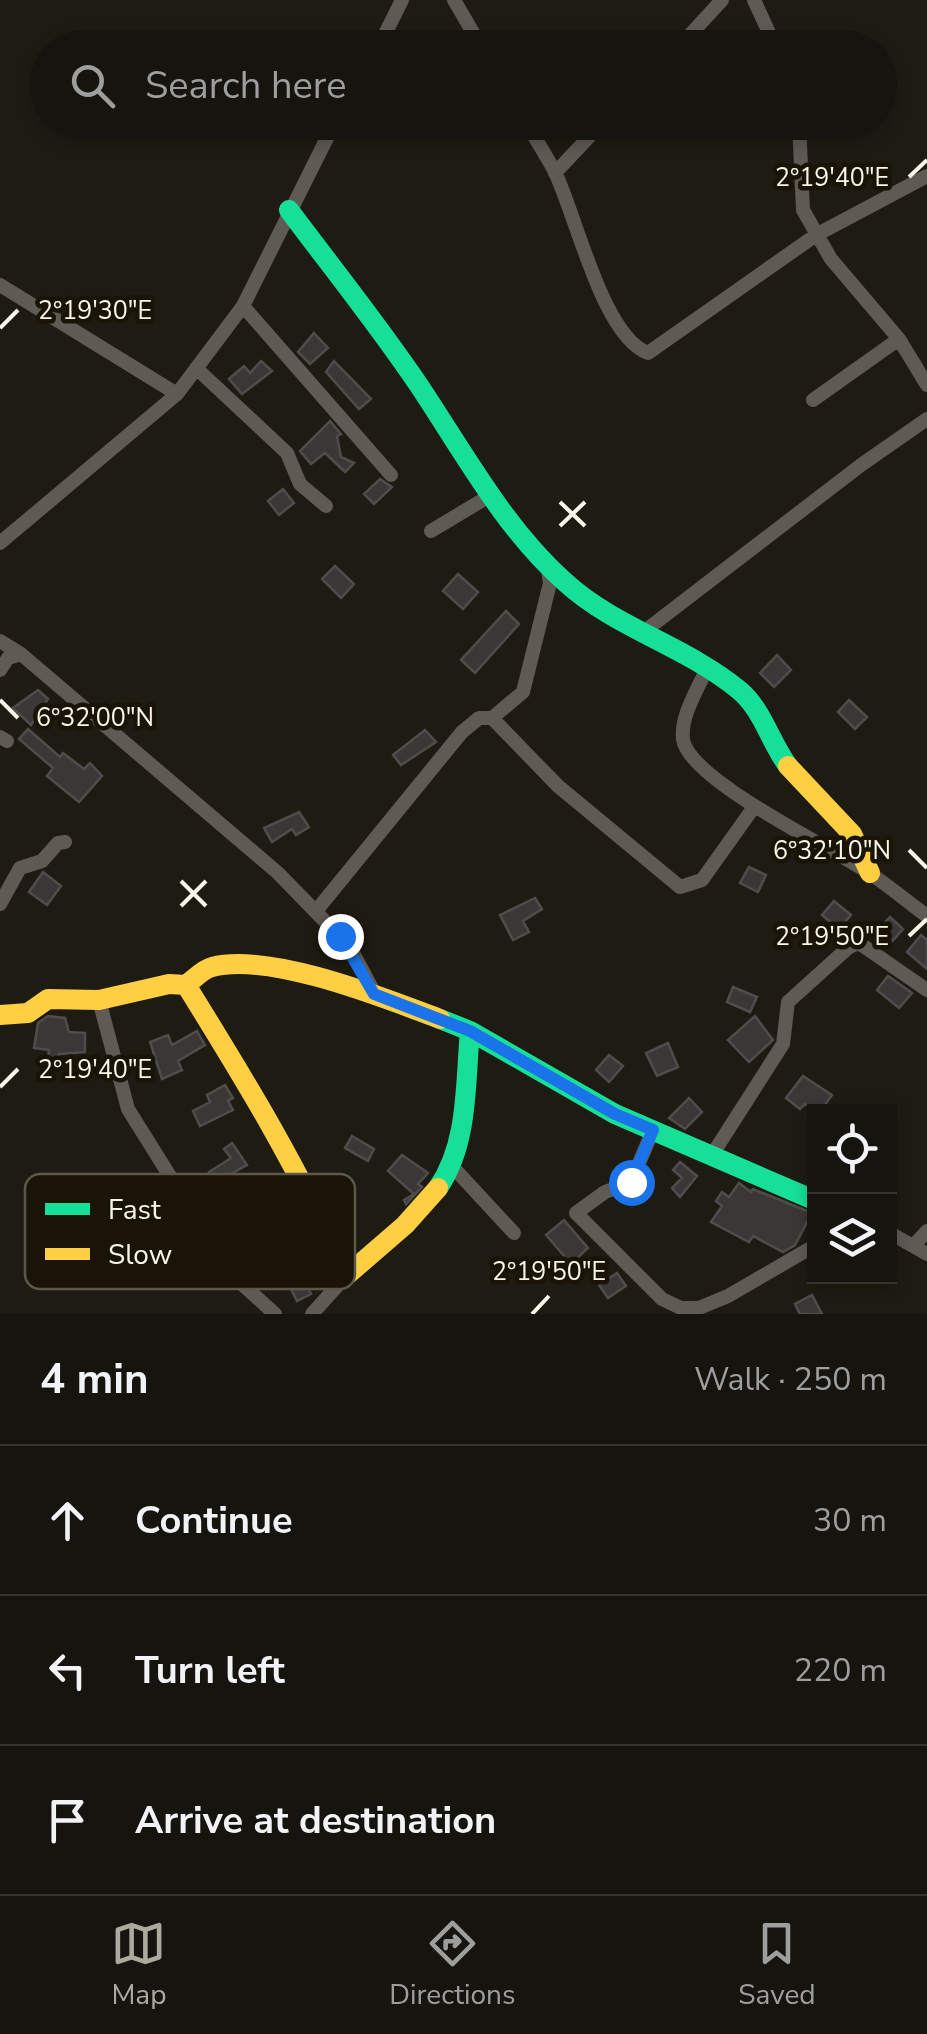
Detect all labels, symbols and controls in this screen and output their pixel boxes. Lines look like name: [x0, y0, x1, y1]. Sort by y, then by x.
search box: [30, 30, 897, 140]
icon: search: [65, 58, 120, 113]
text: Search here: [145, 60, 346, 111]
text: 2°19'40"E: [775, 161, 889, 195]
text: 2°19'30"E: [38, 294, 152, 328]
text: 6°32'00"N: [36, 701, 154, 735]
text: 6°32'10"N: [773, 834, 891, 868]
route end: [318, 914, 364, 960]
text: 2°19'50"E: [775, 920, 889, 954]
text: 2°19'40"E: [38, 1053, 152, 1087]
map controls: [807, 1104, 897, 1284]
button: locate: [807, 1104, 897, 1194]
route start: [609, 1160, 655, 1206]
legend: [25, 1174, 355, 1289]
text: Fast: [108, 1191, 161, 1229]
button: layers: [807, 1194, 897, 1284]
text: Slow: [108, 1236, 172, 1274]
text: 2°19'50"E: [492, 1255, 606, 1289]
text: 4 min: [40, 1351, 149, 1408]
text: Walk · 250 m: [694, 1358, 887, 1401]
icon: ahead: [40, 1493, 95, 1548]
text: Continue: [135, 1495, 293, 1546]
text: 30 m: [813, 1499, 887, 1542]
icon: left: [40, 1643, 95, 1698]
text: Turn left: [135, 1645, 285, 1696]
text: 220 m: [794, 1649, 887, 1692]
icon: arrive: [40, 1793, 95, 1848]
text: Arrive at destination: [135, 1795, 496, 1846]
tab: Map: [111, 1916, 166, 2014]
tab: Directions: [389, 1916, 515, 2014]
tab: Saved: [738, 1916, 816, 2014]

